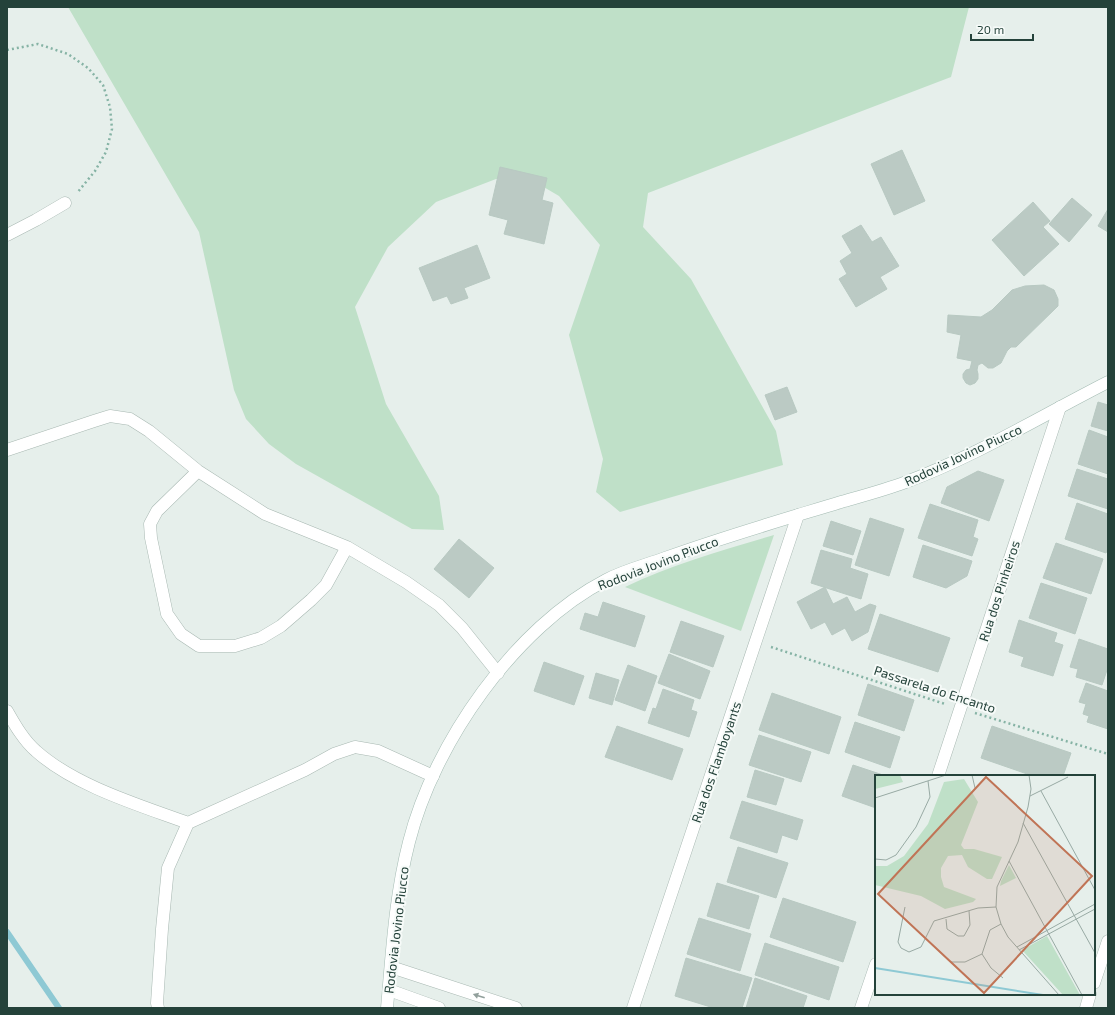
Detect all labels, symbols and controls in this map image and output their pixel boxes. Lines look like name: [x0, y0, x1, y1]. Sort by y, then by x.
scale bar: [971, 16, 1033, 42]
text: 20 m: [977, 22, 1004, 36]
street label: Rodovia Jovino Piucco: [902, 421, 1024, 489]
street label: Rodovia Jovino Piucco: [595, 533, 721, 593]
street label: Rua dos Pinheiros: [975, 539, 1023, 643]
street label: Passarela do Encanto: [872, 662, 998, 716]
street label: Rua dos Flamboyants: [688, 699, 744, 825]
inset map: [875, 775, 1095, 995]
street label: Rodovia Jovino Piucco: [380, 866, 412, 994]
one-way arrow: [473, 993, 485, 999]

